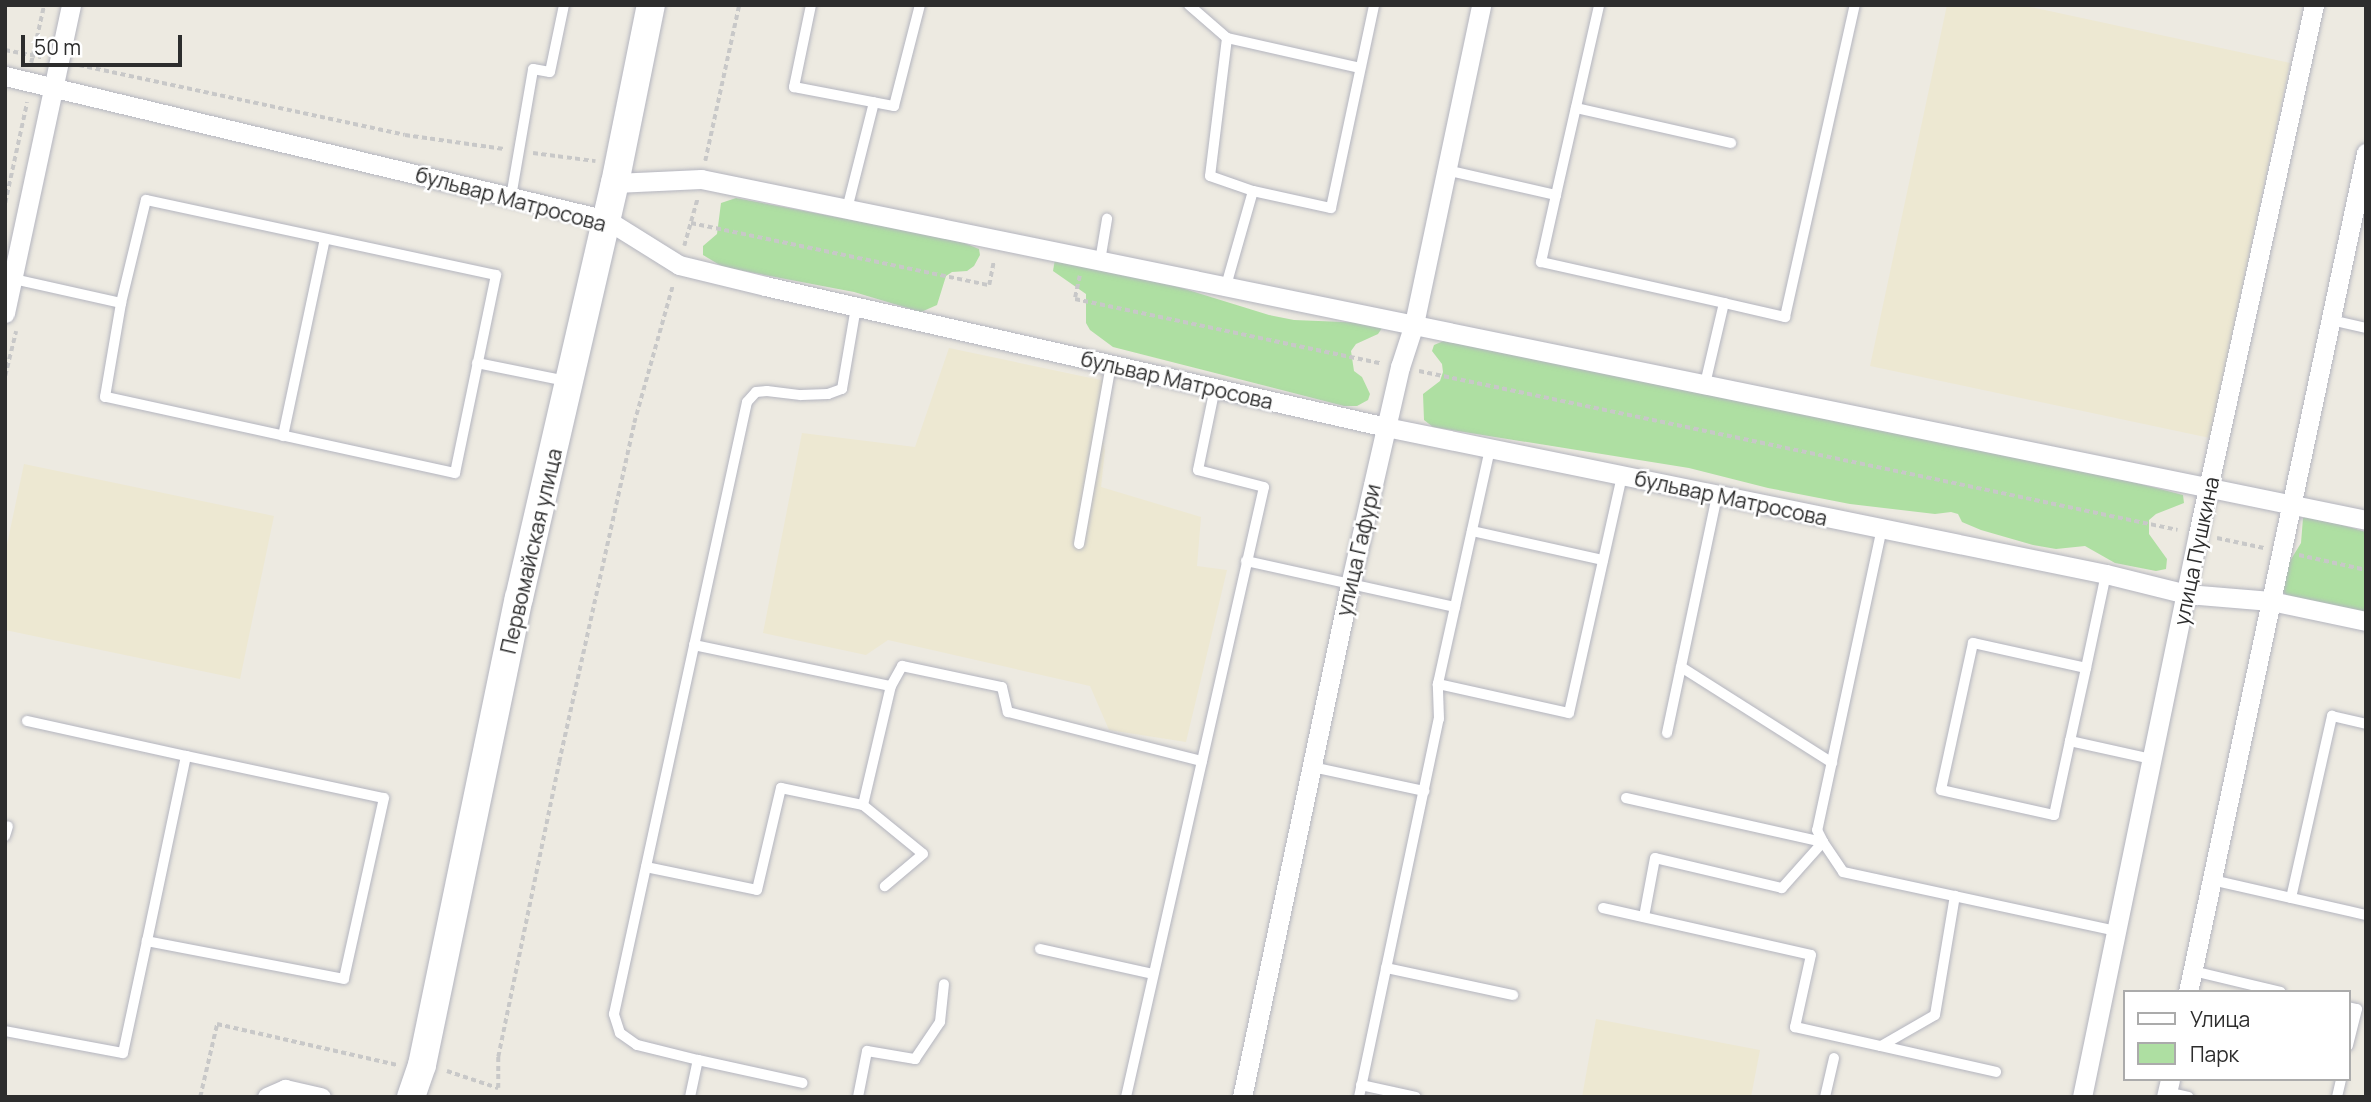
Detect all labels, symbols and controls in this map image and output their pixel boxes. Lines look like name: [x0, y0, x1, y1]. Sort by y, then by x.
scale bar: [24, 21, 186, 65]
text: 50 m: [34, 33, 81, 61]
street label: бульвар Матросова: [413, 161, 609, 237]
street label: бульвар Матросова: [1078, 346, 1276, 414]
street label: Первомайская улица: [495, 446, 567, 656]
street label: бульвар Матросова: [1632, 465, 1830, 531]
street label: улица Пушкина: [2168, 474, 2224, 628]
street label: улица Гафури: [1331, 481, 1385, 619]
legend: [2122, 990, 2350, 1081]
text: Улица: [2190, 1005, 2250, 1033]
text: Парк: [2190, 1040, 2239, 1068]

